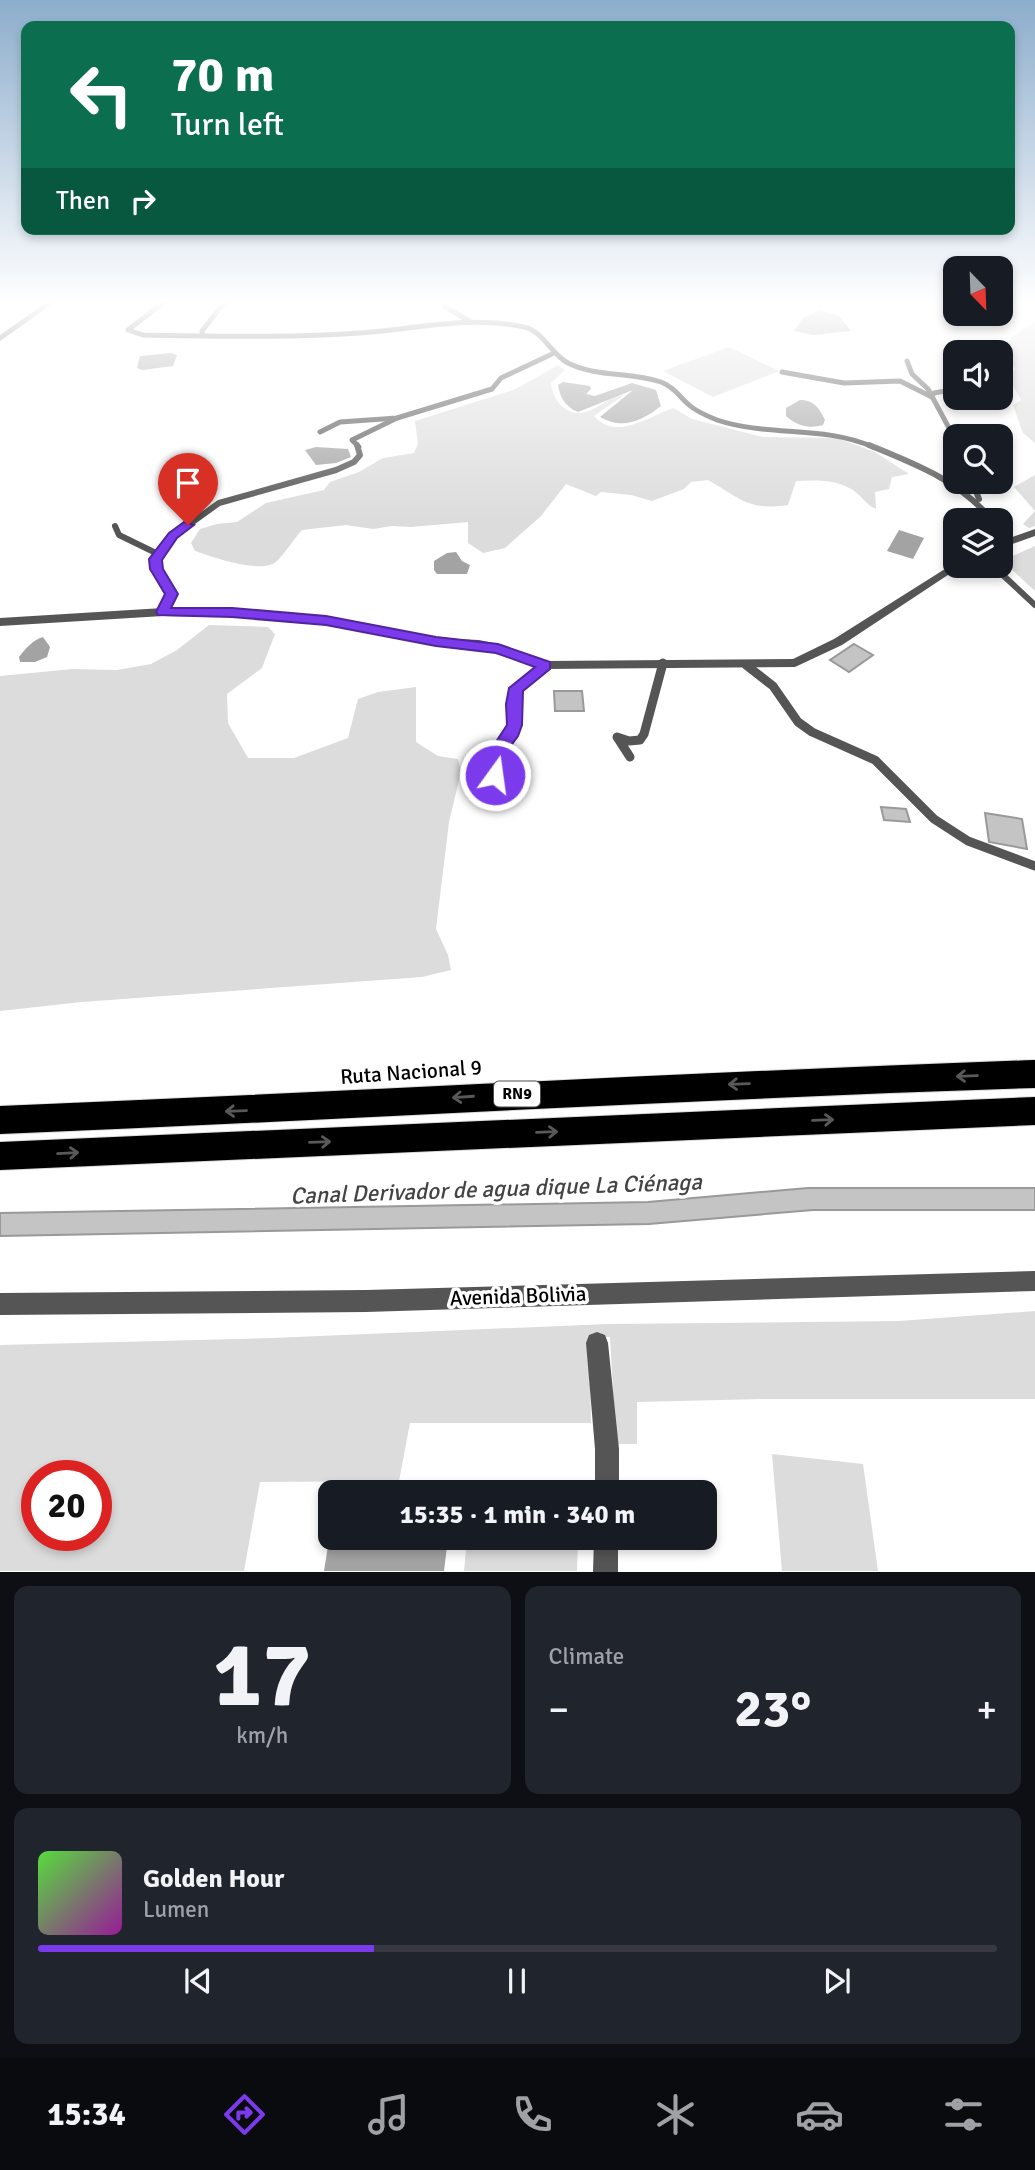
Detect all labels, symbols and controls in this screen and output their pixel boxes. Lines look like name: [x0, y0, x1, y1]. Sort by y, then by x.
text: 70 m: [171, 45, 274, 105]
icon: left: [56, 49, 147, 140]
text: Turn left: [171, 105, 284, 144]
icon: right: [124, 182, 162, 220]
text: Then: [56, 185, 110, 217]
north arrow: [943, 256, 1013, 326]
map controls: [943, 256, 1013, 578]
button: sound: [943, 340, 1013, 410]
button: search: [943, 424, 1013, 494]
pin: [158, 453, 218, 525]
icon: arrive: [169, 464, 207, 502]
button: layers: [943, 508, 1013, 578]
position arrow: [458, 738, 532, 812]
street label: Ruta Nacional 9: [339, 1054, 483, 1090]
one-way arrow: [956, 1069, 979, 1083]
one-way arrow: [728, 1077, 751, 1090]
road number: RN9: [494, 1082, 540, 1106]
one-way arrow: [452, 1091, 475, 1104]
one-way arrow: [225, 1104, 248, 1117]
one-way arrow: [812, 1114, 835, 1127]
one-way arrow: [535, 1126, 558, 1139]
one-way arrow: [308, 1136, 331, 1149]
one-way arrow: [56, 1147, 79, 1160]
water label: Canal Derivador de agua dique La Ciénaga: [290, 1167, 704, 1211]
street label: Avenida Bolivia: [449, 1281, 587, 1311]
speed limit sign: 20: [21, 1460, 112, 1551]
text: 15:35 · 1 min · 340 m: [400, 1499, 635, 1531]
text: 17: [213, 1619, 311, 1732]
text: Climate: [549, 1642, 624, 1671]
text: 23°: [734, 1677, 811, 1741]
text: −: [549, 1686, 569, 1733]
text: +: [976, 1686, 997, 1733]
text: km/h: [236, 1721, 288, 1750]
text: Golden Hour: [143, 1863, 284, 1895]
text: Lumen: [143, 1895, 209, 1924]
icon: previous: [179, 1962, 217, 2000]
icon: pause: [498, 1962, 536, 2000]
icon: next: [818, 1962, 856, 2000]
icon: directions: [220, 2090, 269, 2139]
icon: music: [364, 2090, 413, 2139]
icon: phone: [508, 2090, 557, 2139]
icon: climate: [651, 2090, 700, 2139]
icon: car: [795, 2090, 844, 2139]
icon: filters: [939, 2090, 988, 2139]
text: 15:34: [47, 2095, 126, 2134]

